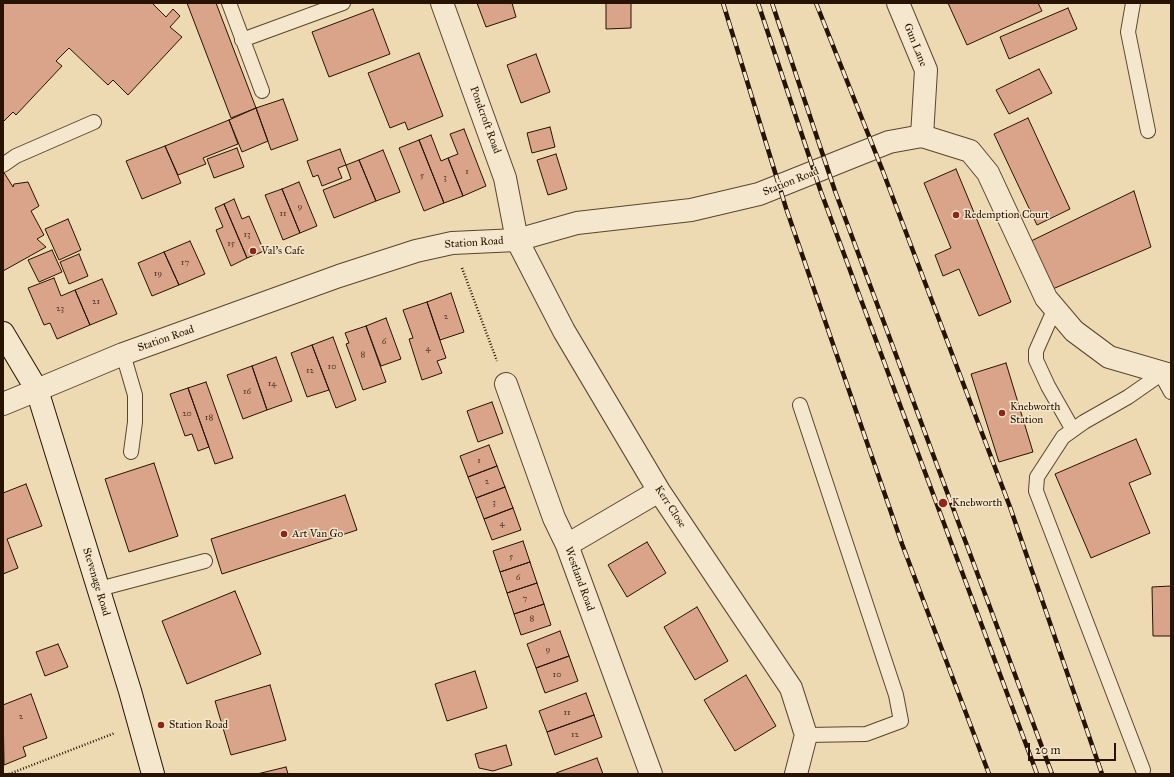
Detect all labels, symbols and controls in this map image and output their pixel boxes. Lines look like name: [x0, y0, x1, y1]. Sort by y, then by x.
street label: Gun Lane: [900, 21, 930, 69]
street label: Pondcroft Road: [467, 84, 503, 156]
street label: Station Road: [761, 165, 821, 199]
house number: 1: [465, 167, 469, 177]
house number: 5: [420, 171, 424, 181]
house number: 3: [443, 173, 447, 183]
house number: 9: [298, 202, 302, 212]
place label: Redemption Court: [964, 208, 1049, 222]
house number: 11: [279, 209, 287, 219]
marker: Redemption Court: [951, 210, 961, 220]
house number: 13: [243, 230, 251, 240]
street label: Station Road: [444, 234, 504, 252]
house number: 15: [227, 239, 235, 249]
place label: Val's Cafe: [261, 244, 305, 258]
marker: Val's Cafe: [248, 246, 258, 256]
house number: 17: [181, 258, 189, 268]
house number: 19: [154, 269, 162, 279]
house number: 21: [92, 297, 100, 307]
house number: 23: [56, 304, 64, 314]
house number: 2: [444, 312, 448, 322]
street label: Station Road: [136, 323, 196, 355]
house number: 6: [382, 337, 386, 347]
house number: 4: [425, 344, 431, 354]
house number: 8: [361, 350, 365, 360]
house number: 10: [328, 362, 336, 372]
house number: 12: [306, 366, 314, 376]
house number: 14: [268, 379, 276, 389]
house number: 16: [243, 387, 251, 397]
place label: Knebworth Station: [1010, 400, 1060, 426]
marker: Knebworth Station: [997, 408, 1007, 418]
house number: 20: [182, 409, 192, 419]
house number: 18: [205, 413, 213, 423]
house number: 1: [477, 456, 481, 466]
house number: 2: [485, 477, 489, 487]
street label: Kerr Close: [652, 483, 688, 531]
place label: Knebworth: [952, 496, 1002, 510]
marker: Knebworth: [937, 497, 949, 509]
house number: 3: [492, 498, 496, 508]
house number: 4: [499, 519, 505, 529]
place label: Art Van Go: [292, 527, 343, 541]
marker: Art Van Go: [279, 529, 289, 539]
street label: Westland Road: [561, 545, 597, 613]
street label: Stevenage Road: [79, 546, 113, 618]
house number: 5: [509, 552, 513, 562]
house number: 6: [516, 573, 520, 583]
house number: 7: [523, 594, 527, 604]
house number: 8: [530, 614, 534, 624]
house number: 9: [546, 645, 550, 655]
house number: 10: [553, 670, 561, 680]
house number: 11: [563, 708, 571, 718]
house number: 2: [19, 712, 23, 722]
place label: Station Road: [169, 718, 228, 732]
marker: Station Road: [156, 720, 166, 730]
house number: 12: [571, 730, 579, 740]
scale bar: [1030, 735, 1118, 761]
text: 20 m: [1035, 743, 1061, 757]

